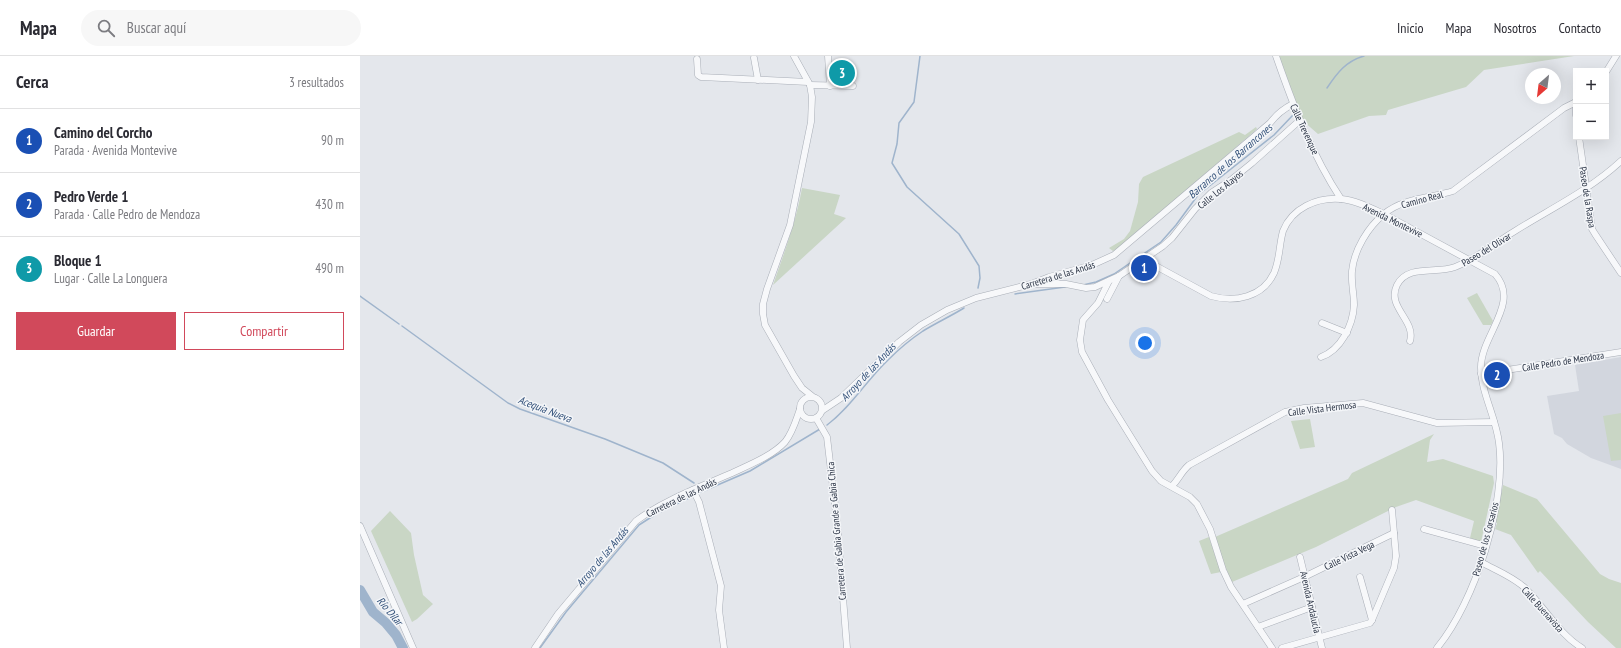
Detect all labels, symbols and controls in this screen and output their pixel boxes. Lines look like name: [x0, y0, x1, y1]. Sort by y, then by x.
search box: [81, 10, 361, 46]
text: Mapa: [20, 16, 57, 40]
icon: search: [95, 17, 117, 39]
text: Buscar aquí: [127, 18, 186, 37]
text: Inicio: [1397, 19, 1424, 37]
text: Mapa: [1446, 19, 1472, 37]
text: Nosotros: [1494, 19, 1537, 37]
text: Contacto: [1559, 19, 1601, 37]
pin: 3: [829, 58, 855, 88]
north arrow: [1525, 68, 1561, 104]
map controls: [1573, 68, 1609, 140]
button: +: [1573, 68, 1609, 104]
text: Cerca: [16, 71, 49, 93]
text: 3 resultados: [289, 74, 344, 91]
street label: Calle Trevenque: [1287, 102, 1322, 157]
button: −: [1573, 104, 1609, 140]
water label: Barranco de los Barrancones: [1185, 120, 1276, 201]
text: Camino del Corcho: [54, 123, 153, 142]
text: 1: [26, 132, 32, 149]
text: 90 m: [321, 132, 344, 149]
text: Parada · Avenida Montevive: [54, 142, 177, 159]
street label: Paseo de la Raspa: [1576, 166, 1599, 229]
street label: Calle Los Alayos: [1195, 167, 1246, 212]
text: Pedro Verde 1: [54, 187, 128, 206]
street label: Camino Real: [1400, 187, 1445, 211]
text: 2: [26, 196, 32, 213]
text: 430 m: [315, 196, 344, 213]
street label: Avenida Montevive: [1361, 200, 1425, 241]
text: Parada · Calle Pedro de Mendoza: [54, 206, 200, 223]
street label: Paseo del Olivar: [1459, 229, 1514, 269]
text: Bloque 1: [54, 251, 102, 270]
pin: 1: [1131, 253, 1157, 283]
street label: Carretera de las Andás: [1020, 258, 1097, 293]
text: 3: [26, 260, 32, 277]
text: 490 m: [315, 260, 344, 277]
text: Lugar · Calle La Longuera: [54, 270, 167, 287]
button: Guardar: [16, 312, 176, 350]
button: Compartir: [184, 312, 344, 350]
your location: [1135, 333, 1155, 353]
water label: Arroyo de las Andás: [838, 339, 899, 404]
street label: Calle Pedro de Mendoza: [1521, 349, 1605, 374]
pin: 2: [1484, 360, 1510, 390]
water label: Acequia Nueva: [517, 392, 574, 426]
street label: Calle Vista Hermosa: [1287, 398, 1357, 419]
street label: Carretera de Gabia Grande a Gabia Chica: [824, 461, 849, 601]
street label: Carretera de las Andás: [644, 475, 719, 520]
street label: Paseo de los Corsarios: [1469, 500, 1502, 578]
water label: Arroyo de las Andás: [573, 523, 632, 590]
street label: Calle Vista Vega: [1322, 538, 1377, 573]
street label: Avenida Andalucía: [1297, 570, 1324, 634]
street label: Calle Buenavista: [1519, 584, 1567, 635]
water label: Río Dílar: [374, 594, 407, 630]

